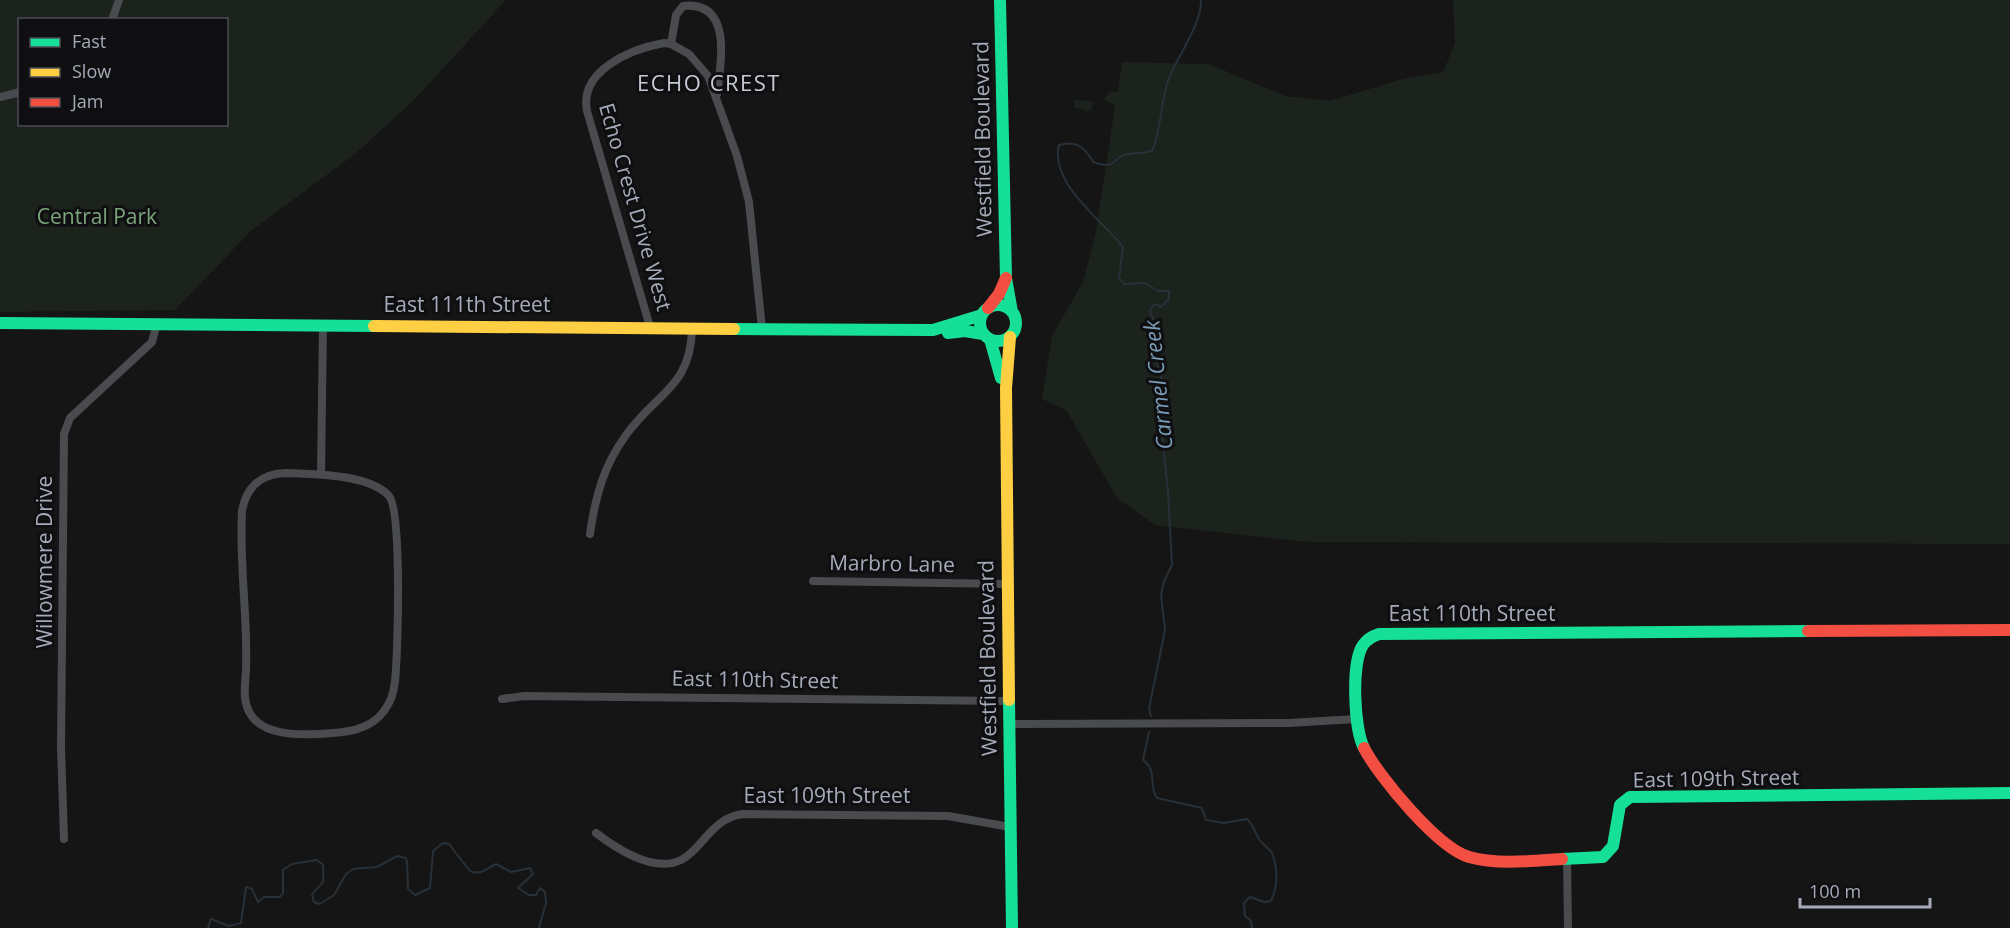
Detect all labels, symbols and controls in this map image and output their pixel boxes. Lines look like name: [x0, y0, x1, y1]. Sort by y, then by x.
legend: [18, 18, 228, 126]
text: Fast: [72, 29, 106, 53]
street label: Westfield Boulevard: [966, 41, 998, 237]
text: Slow: [72, 59, 111, 83]
district label: ECHO CREST: [637, 67, 781, 97]
text: Jam: [70, 89, 104, 113]
street label: Echo Crest Drive West: [593, 100, 679, 314]
park label: Central Park: [37, 202, 157, 230]
street label: East 111th Street: [384, 290, 550, 318]
water label: Carmel Creek: [1135, 318, 1179, 451]
street label: Willowmere Drive: [30, 476, 58, 648]
street label: Marbro Lane: [829, 548, 955, 578]
street label: Westfield Boulevard: [971, 560, 1003, 756]
street label: East 110th Street: [1389, 599, 1555, 627]
street label: East 110th Street: [671, 664, 839, 694]
street label: East 109th Street: [1632, 763, 1800, 793]
street label: East 109th Street: [744, 781, 910, 809]
scale bar: [1800, 871, 1930, 909]
text: 100 m: [1809, 879, 1861, 903]

